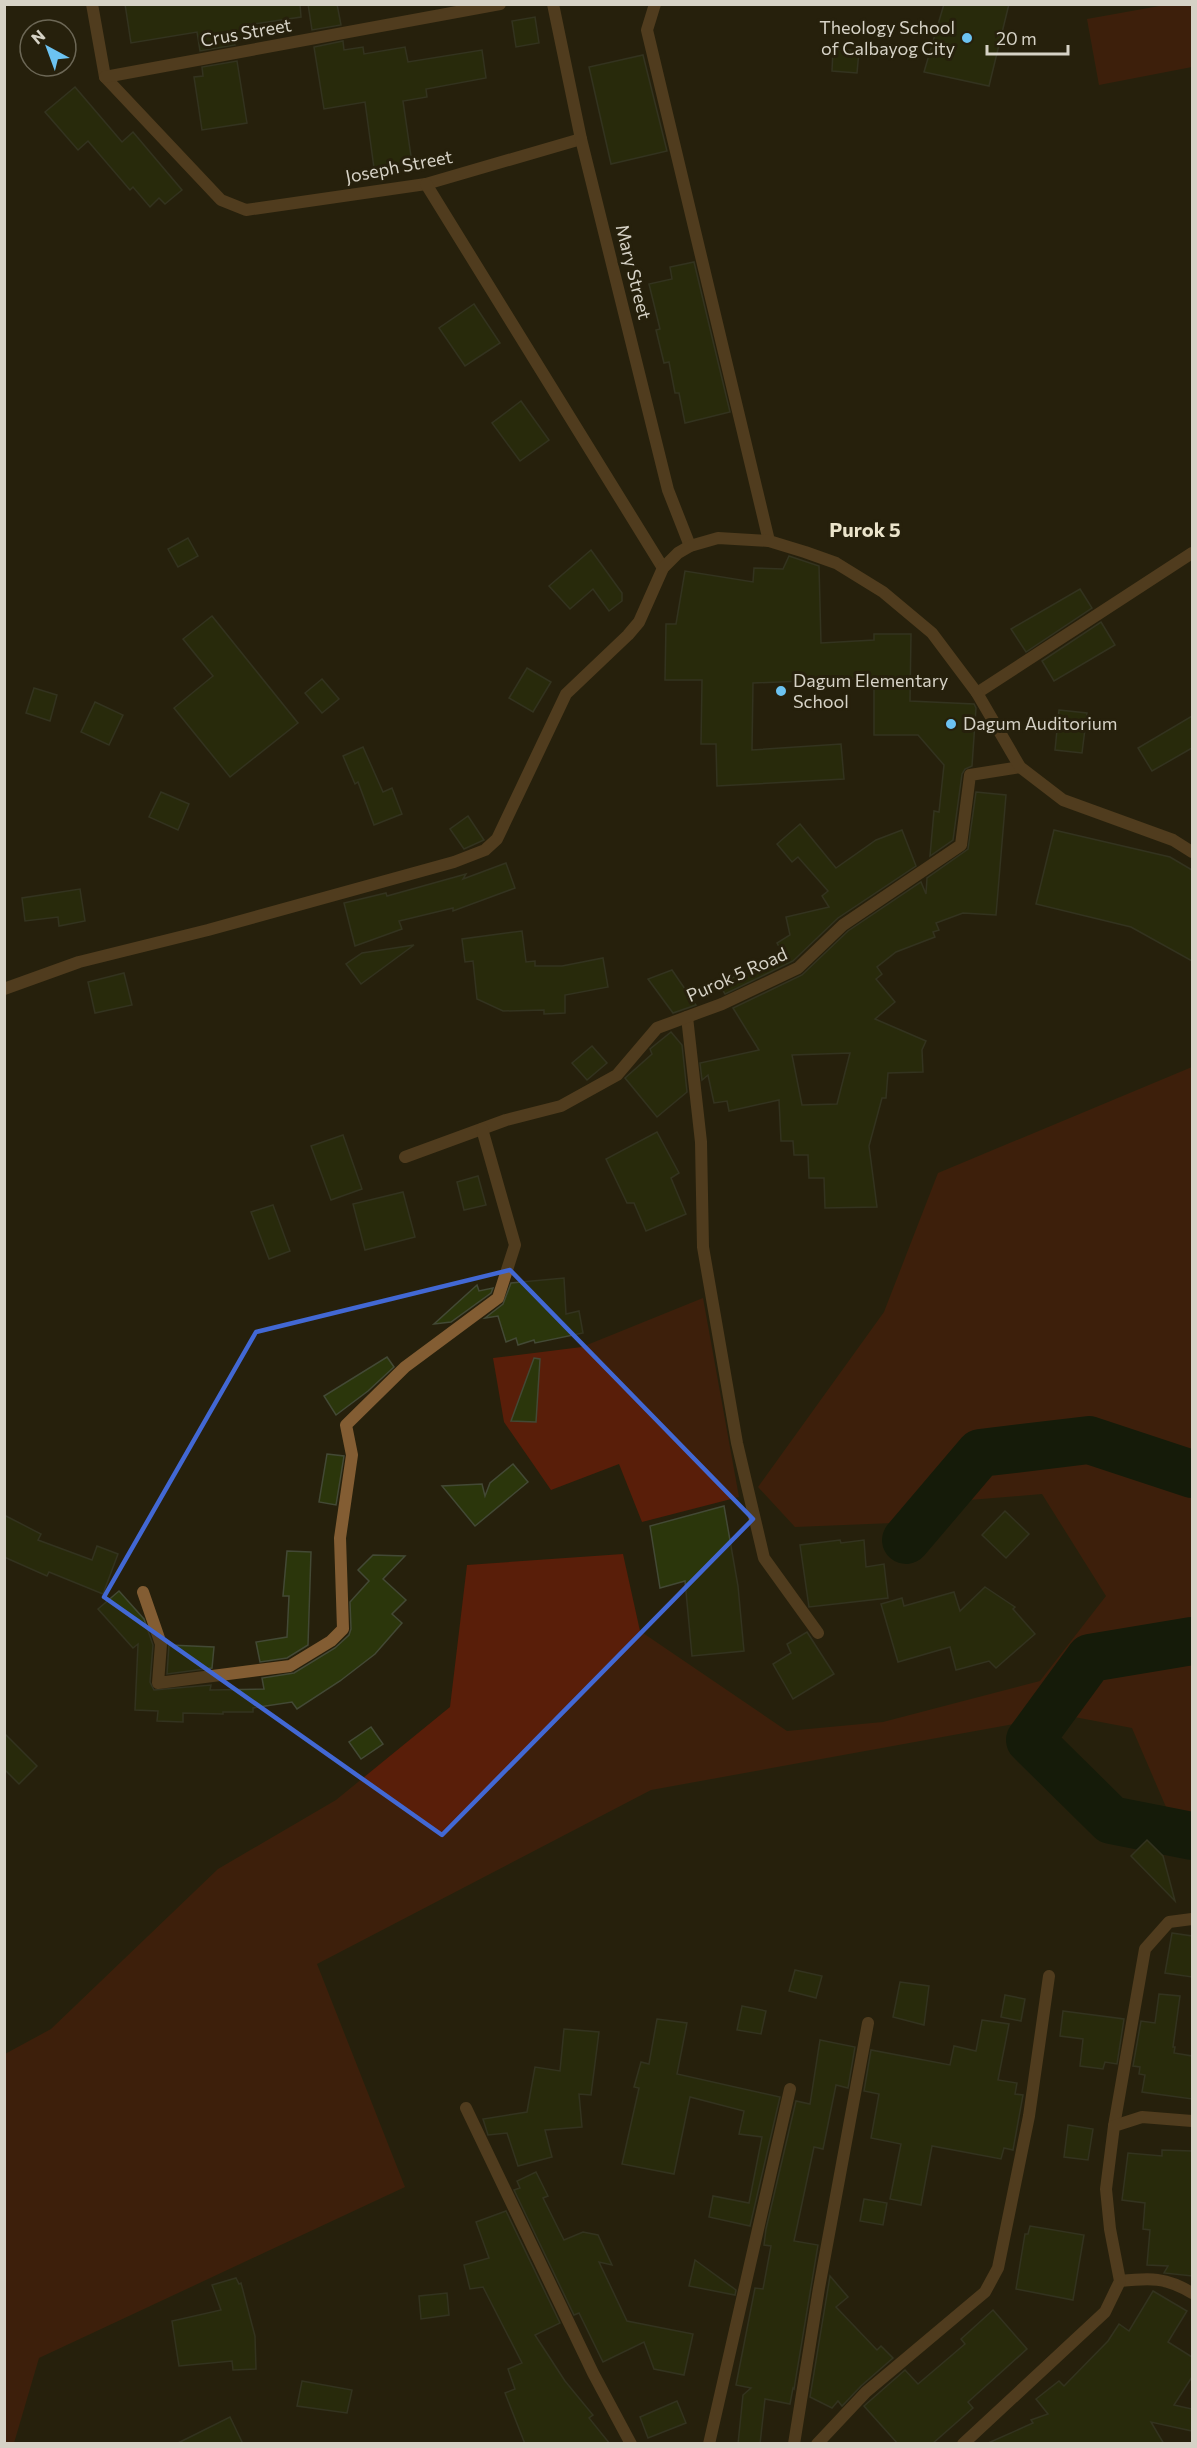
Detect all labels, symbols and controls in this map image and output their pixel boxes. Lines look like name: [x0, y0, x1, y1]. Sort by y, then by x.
street label: Crus Street: [199, 13, 293, 51]
place label: Theology School of Calbayog City: [819, 16, 955, 59]
north arrow: [18, 18, 78, 78]
scale bar: [987, 18, 1068, 56]
text: N: [27, 25, 49, 47]
text: 20 m: [996, 27, 1037, 49]
marker: Theology School of Calbayog City: [960, 31, 974, 45]
street label: Joseph Street: [343, 145, 454, 187]
street label: Mary Street: [612, 222, 656, 322]
district label: Purok 5: [829, 517, 901, 541]
place label: Dagum Elementary School: [793, 669, 948, 712]
marker: Dagum Elementary School: [774, 684, 788, 698]
place label: Dagum Auditorium: [963, 712, 1118, 734]
marker: Dagum Auditorium: [944, 717, 958, 731]
street label: Purok 5 Road: [683, 942, 790, 1006]

